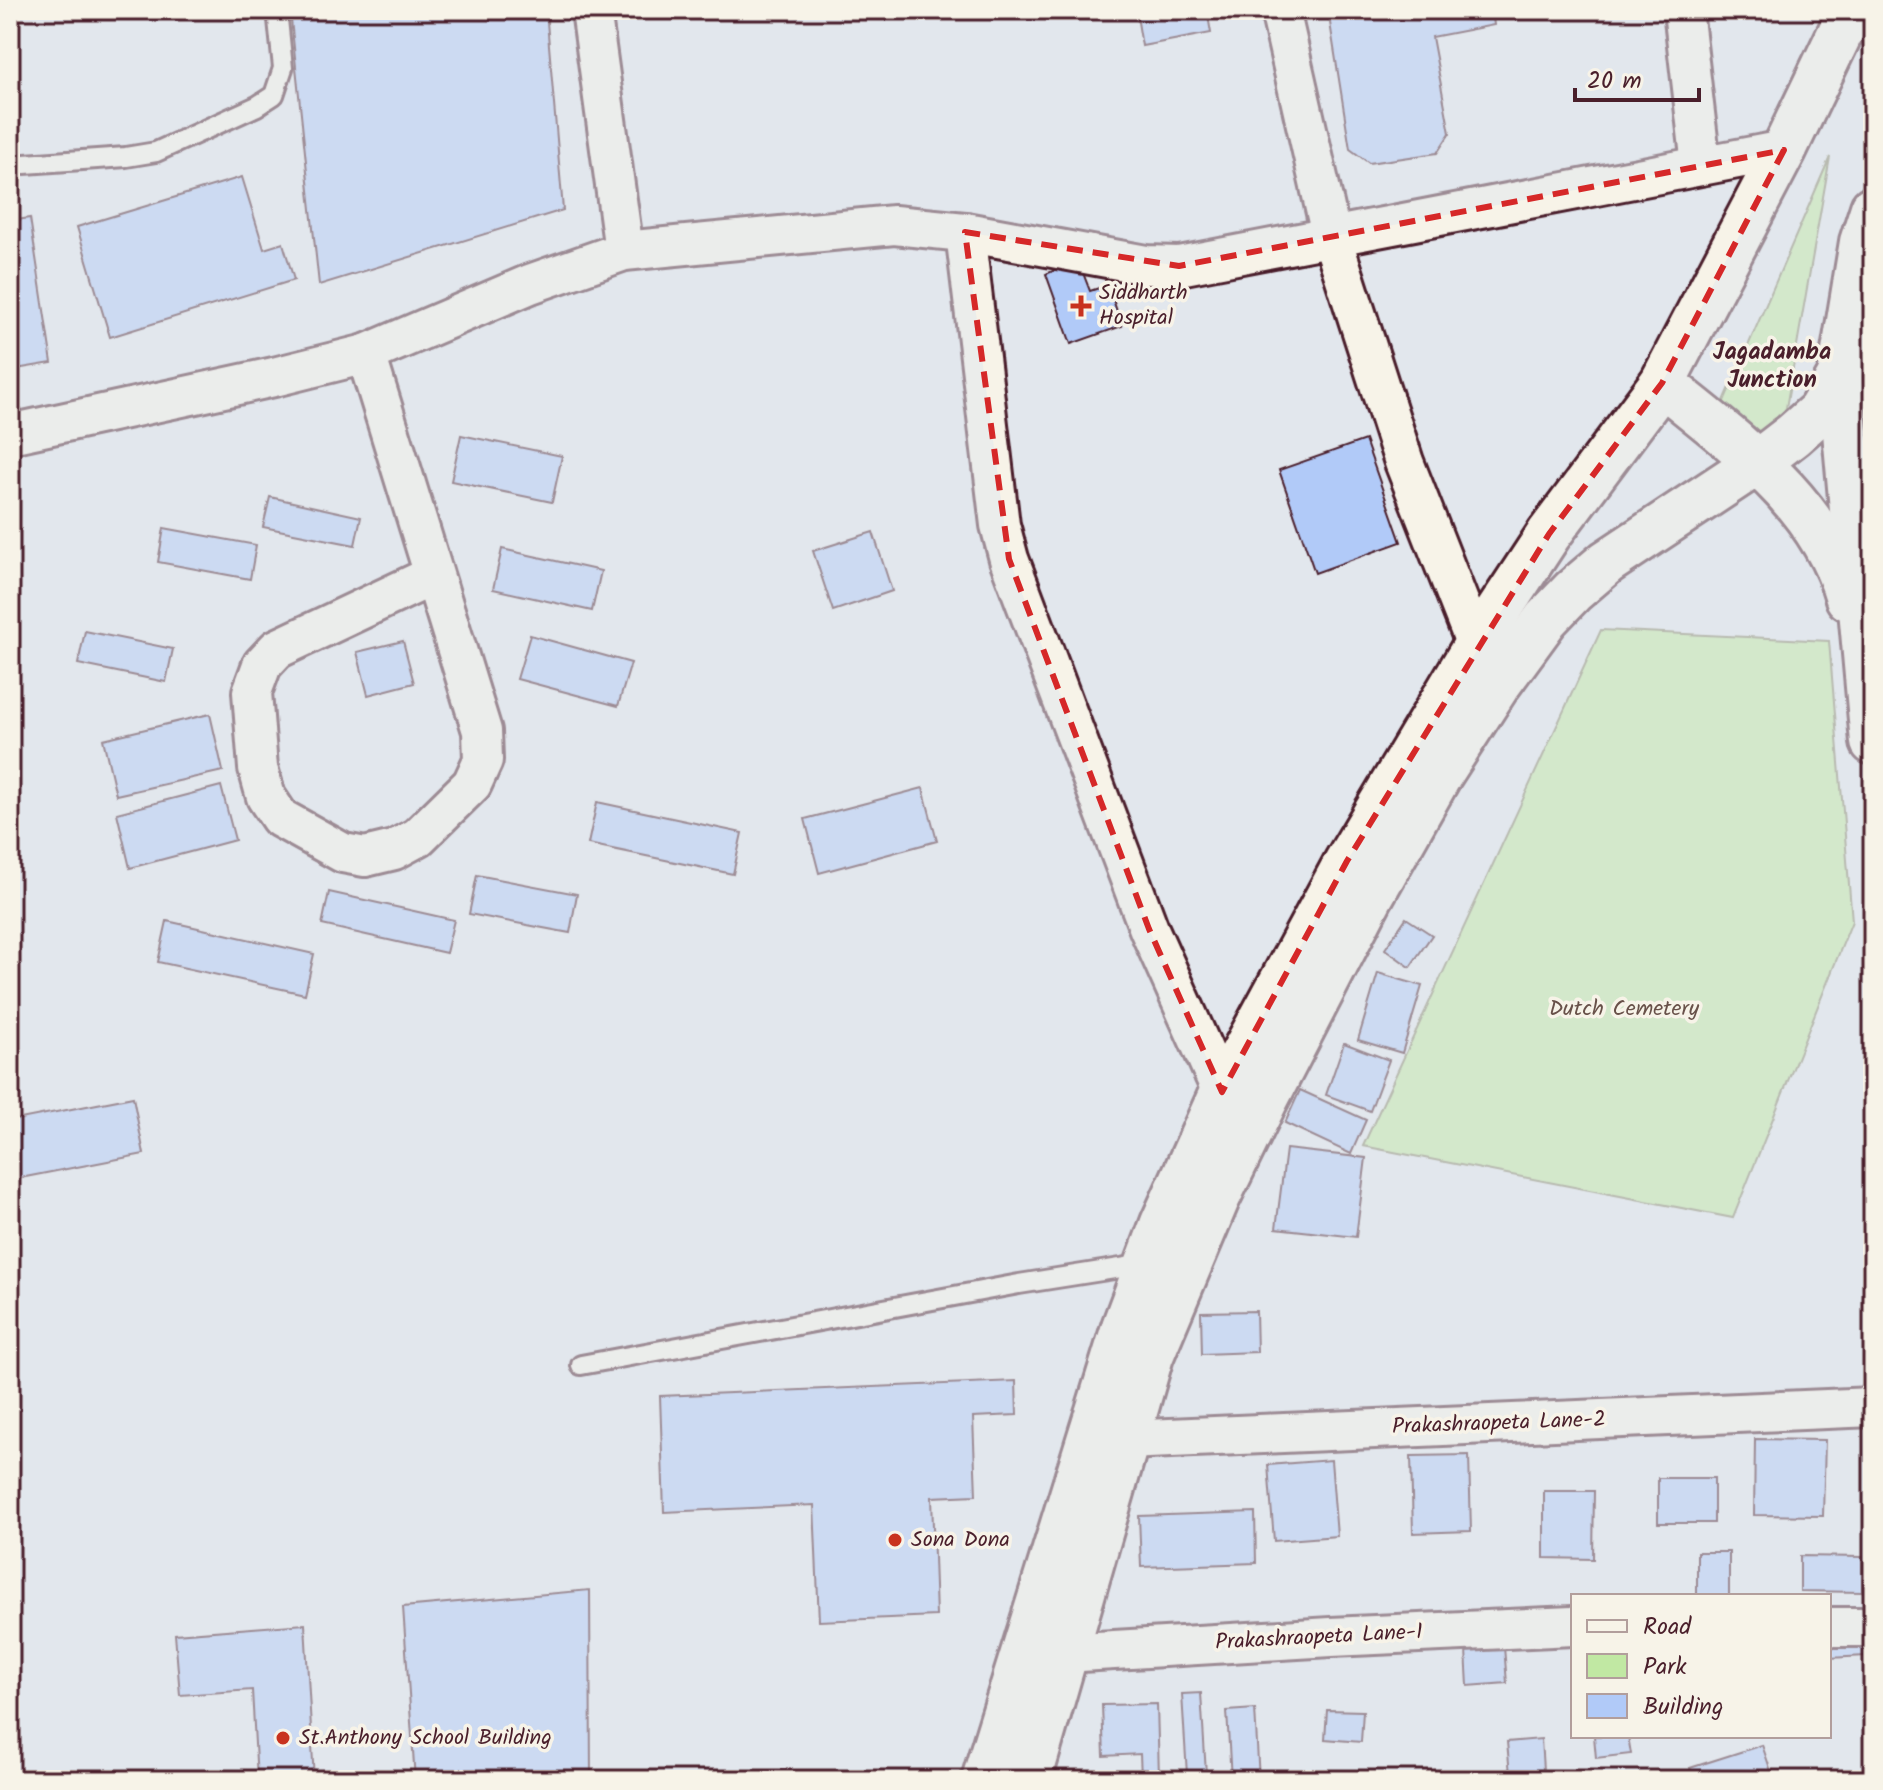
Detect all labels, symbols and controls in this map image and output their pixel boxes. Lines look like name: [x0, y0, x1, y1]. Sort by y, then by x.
scale bar: [1575, 52, 1699, 102]
text: 20 m: [1587, 62, 1642, 101]
place label: Siddharth Hospital: [1099, 276, 1188, 336]
marker: Siddharth Hospital: [1070, 295, 1092, 317]
district label: Jagadamba Junction: [1713, 333, 1831, 400]
park label: Dutch Cemetery: [1549, 992, 1700, 1027]
street label: Prakashraopeta Lane-2: [1392, 1403, 1606, 1445]
place label: Sona Dona: [911, 1523, 1010, 1558]
marker: Sona Dona: [886, 1531, 904, 1549]
legend: [1571, 1594, 1831, 1738]
text: Road: [1643, 1608, 1692, 1647]
street label: Prakashraopeta Lane-1: [1214, 1615, 1424, 1661]
text: Park: [1643, 1648, 1687, 1687]
text: Building: [1643, 1688, 1723, 1727]
place label: St.Anthony School Building: [299, 1721, 552, 1756]
marker: St.Anthony School Building: [274, 1729, 292, 1747]

